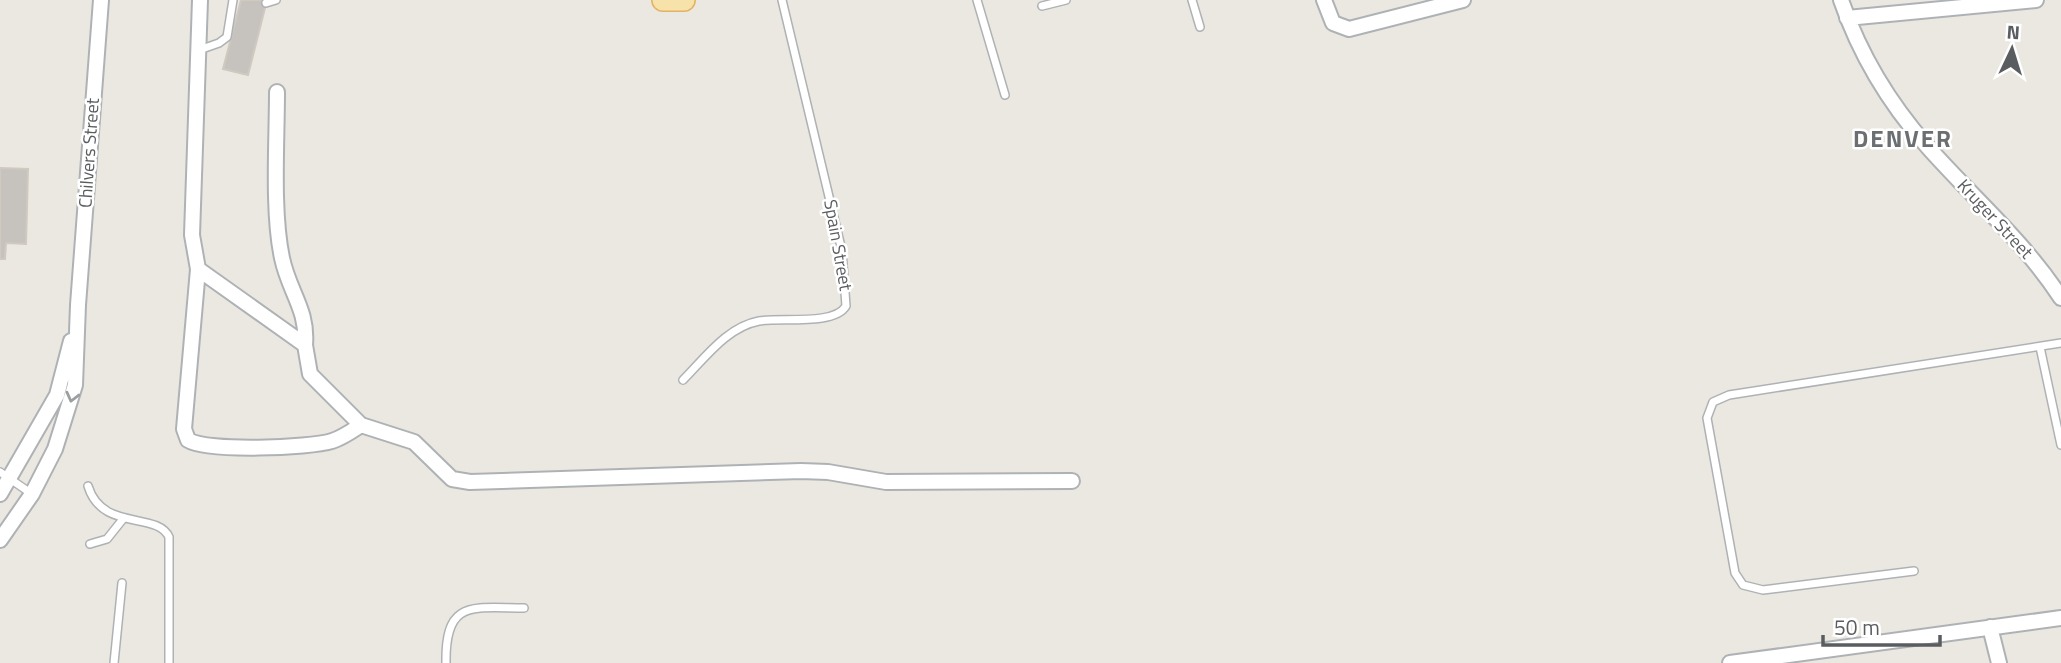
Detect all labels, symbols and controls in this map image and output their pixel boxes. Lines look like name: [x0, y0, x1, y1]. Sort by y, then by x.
north arrow: [1977, 14, 2047, 84]
text: N: [2006, 17, 2021, 46]
street label: Chilvers Street: [71, 96, 106, 209]
district label: DENVER: [1853, 120, 1953, 156]
street label: Kruger Street: [1951, 173, 2040, 265]
street label: Spain Street: [817, 197, 860, 293]
one-way arrow: [66, 391, 80, 403]
scale bar: [1823, 604, 1940, 648]
text: 50 m: [1834, 611, 1880, 643]

